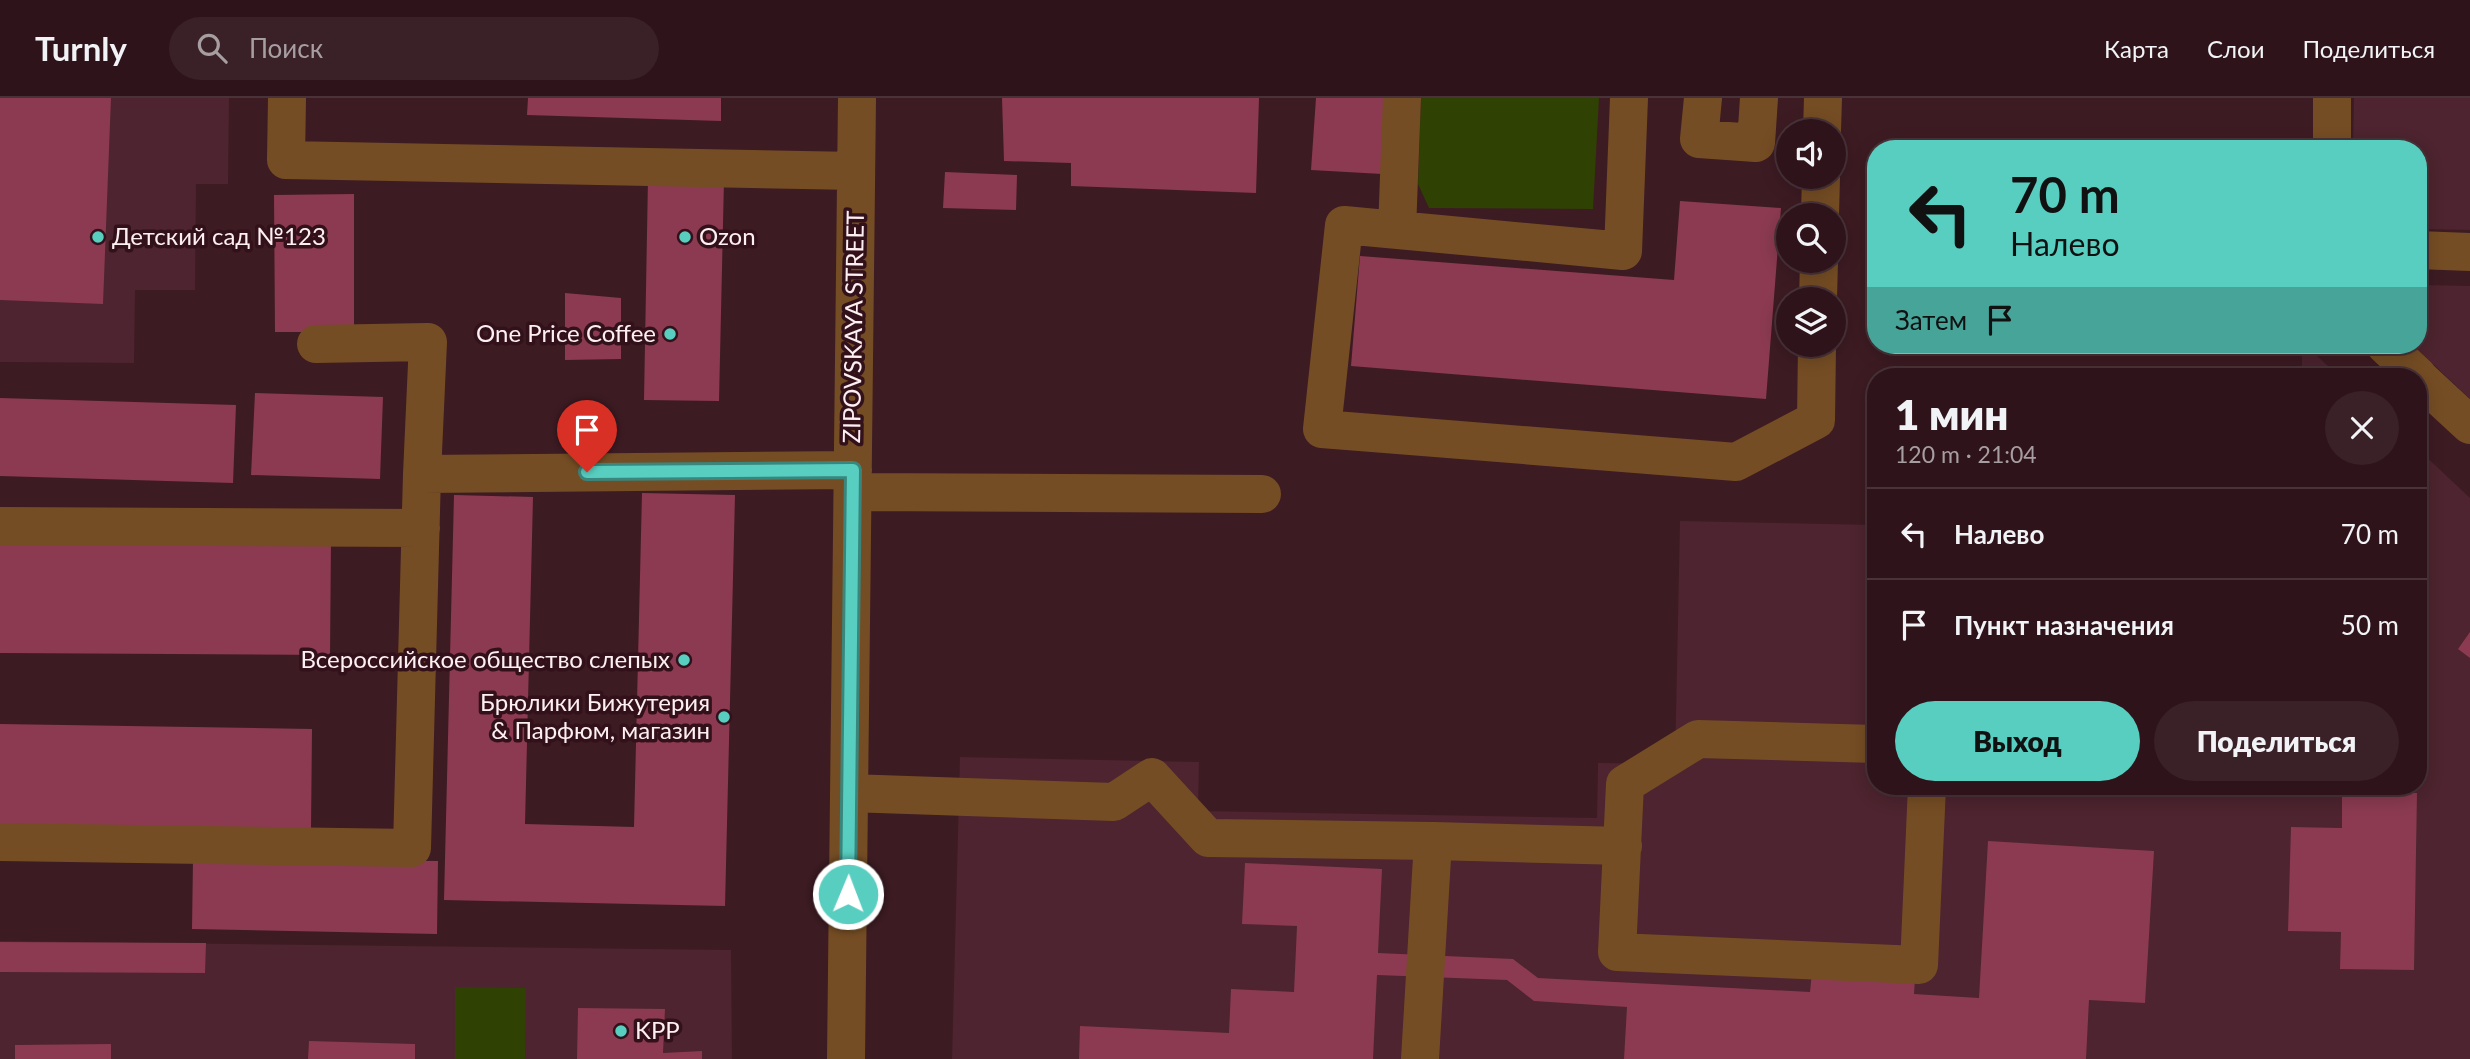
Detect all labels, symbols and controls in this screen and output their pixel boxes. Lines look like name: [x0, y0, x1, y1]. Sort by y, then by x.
search box: [169, 17, 659, 80]
text: Turnly: [35, 28, 127, 68]
icon: search: [193, 29, 231, 67]
text: Поиск: [249, 32, 323, 64]
text: Карта: [2104, 34, 2169, 63]
text: Слои: [2207, 34, 2264, 63]
text: Поделиться: [2302, 34, 2435, 63]
map controls: [1776, 119, 1846, 357]
button: sound: [1776, 119, 1846, 189]
text: 70 m: [2010, 165, 2120, 223]
icon: left: [1895, 168, 1986, 259]
button: search: [1776, 203, 1846, 273]
street label: ZIPOVSKAYA STREET: [836, 210, 869, 444]
place label: Детский сад №123: [112, 221, 326, 250]
place label: Ozon: [699, 221, 756, 250]
text: Налево: [2010, 224, 2120, 263]
marker: Детский сад №123: [90, 229, 106, 245]
marker: Ozon: [677, 229, 693, 245]
button: layers: [1776, 287, 1846, 357]
icon: arrive: [1981, 301, 2019, 339]
text: Затем: [1895, 304, 1967, 336]
place label: One Price Coffee: [476, 318, 656, 347]
marker: One Price Coffee: [662, 326, 678, 342]
text: 1 мин: [1895, 389, 2009, 439]
button: close: [2325, 391, 2399, 465]
pin: [557, 400, 617, 472]
icon: arrive: [568, 411, 606, 449]
text: 120 m · 21:04: [1895, 440, 2037, 468]
icon: left: [1895, 515, 1933, 553]
text: Налево: [1954, 518, 2044, 550]
text: 70 m: [2341, 518, 2399, 550]
icon: arrive: [1895, 606, 1933, 644]
text: Пункт назначения: [1954, 609, 2174, 641]
text: 50 m: [2341, 609, 2399, 641]
place label: Всероссийское общество слепых: [300, 644, 670, 673]
marker: Всероссийское общество слепых: [676, 652, 692, 668]
place label: Брюлики Бижутерия & Парфюм, магазин: [480, 687, 710, 744]
button: Выход: [1895, 701, 2140, 781]
button: Поделиться: [2154, 701, 2399, 781]
marker: Брюлики Бижутерия & Парфюм, магазин: [716, 709, 732, 725]
position arrow: [811, 857, 885, 931]
place label: KPP: [635, 1015, 680, 1044]
marker: KPP: [613, 1023, 629, 1039]

